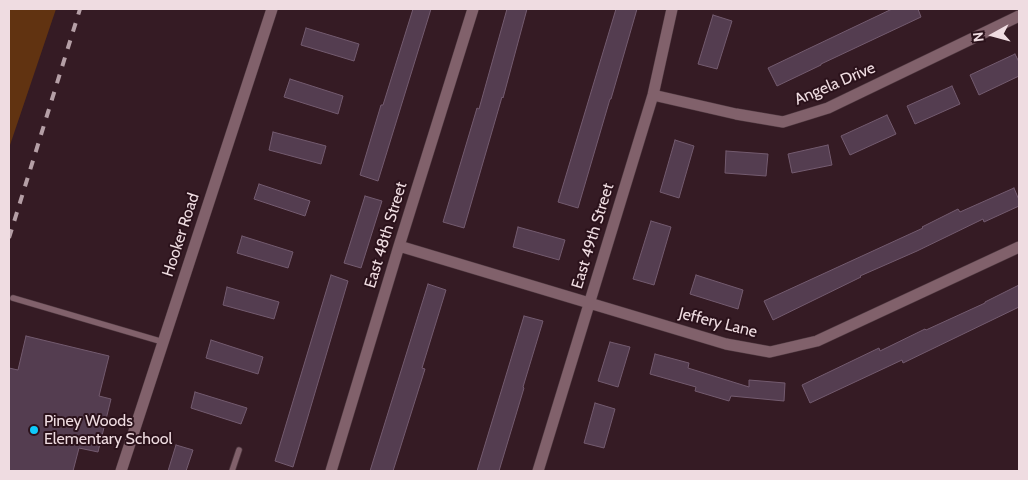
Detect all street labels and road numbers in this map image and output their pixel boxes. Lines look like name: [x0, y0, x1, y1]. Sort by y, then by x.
street label: Angela Drive: [792, 58, 878, 110]
street label: East 48th Street: [361, 180, 411, 290]
street label: East 49th Street: [568, 181, 618, 291]
street label: Hooker Road: [158, 191, 204, 279]
street label: Jeffery Lane: [677, 304, 759, 342]

